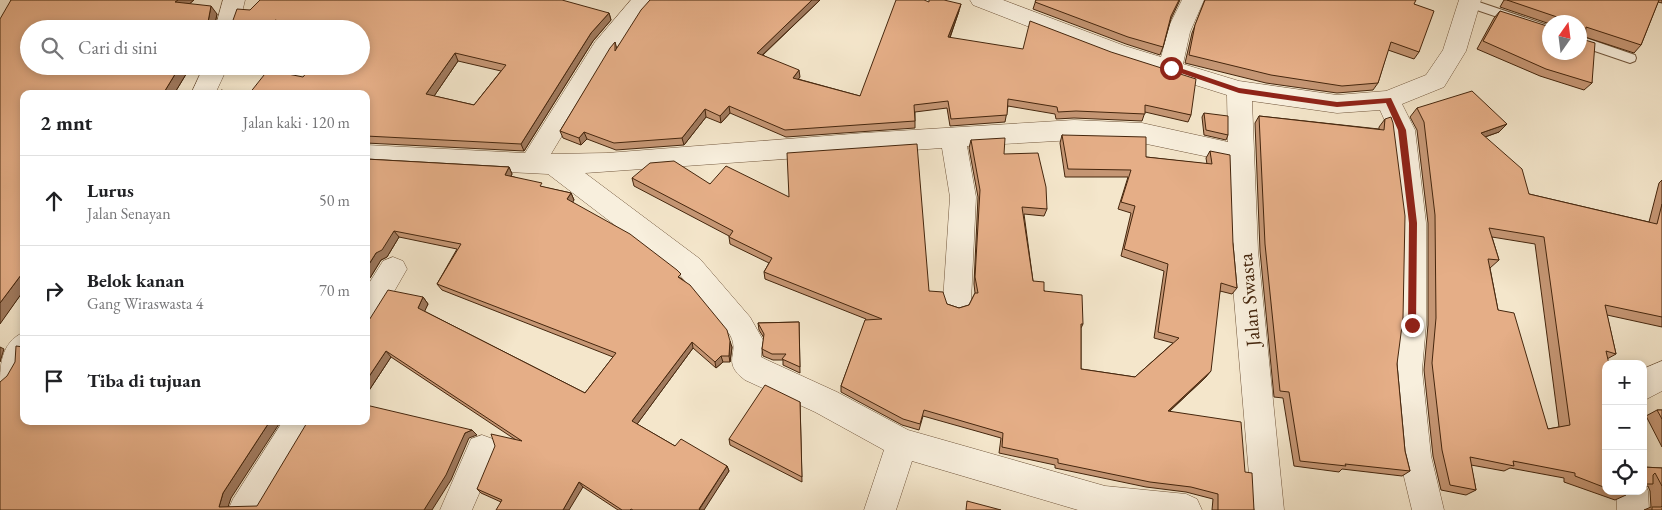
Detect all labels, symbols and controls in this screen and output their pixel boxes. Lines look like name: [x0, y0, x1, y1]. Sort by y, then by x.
north arrow: [1542, 15, 1587, 60]
search box: [20, 20, 370, 75]
icon: search: [38, 34, 66, 62]
text: Cari di sini: [78, 35, 157, 60]
route start: [1160, 57, 1183, 80]
text: 2 mnt: [40, 109, 92, 136]
text: Jalan kaki · 120 m: [243, 112, 350, 133]
text: Lurus: [87, 178, 134, 203]
icon: ahead: [40, 187, 68, 215]
text: 50 m: [319, 190, 350, 211]
text: Jalan Senayan: [87, 203, 171, 224]
street label: Jalan Swasta: [1232, 252, 1266, 350]
text: Belok kanan: [87, 268, 185, 293]
icon: right: [40, 277, 68, 305]
text: 70 m: [319, 280, 350, 301]
text: Gang Wiraswasta 4: [87, 293, 203, 314]
route end: [1401, 314, 1424, 337]
map controls: [1602, 360, 1647, 495]
button: +: [1602, 360, 1647, 405]
icon: arrive: [40, 367, 68, 395]
text: Tiba di tujuan: [87, 368, 201, 393]
button: −: [1602, 405, 1647, 450]
button: locate: [1602, 450, 1647, 495]

